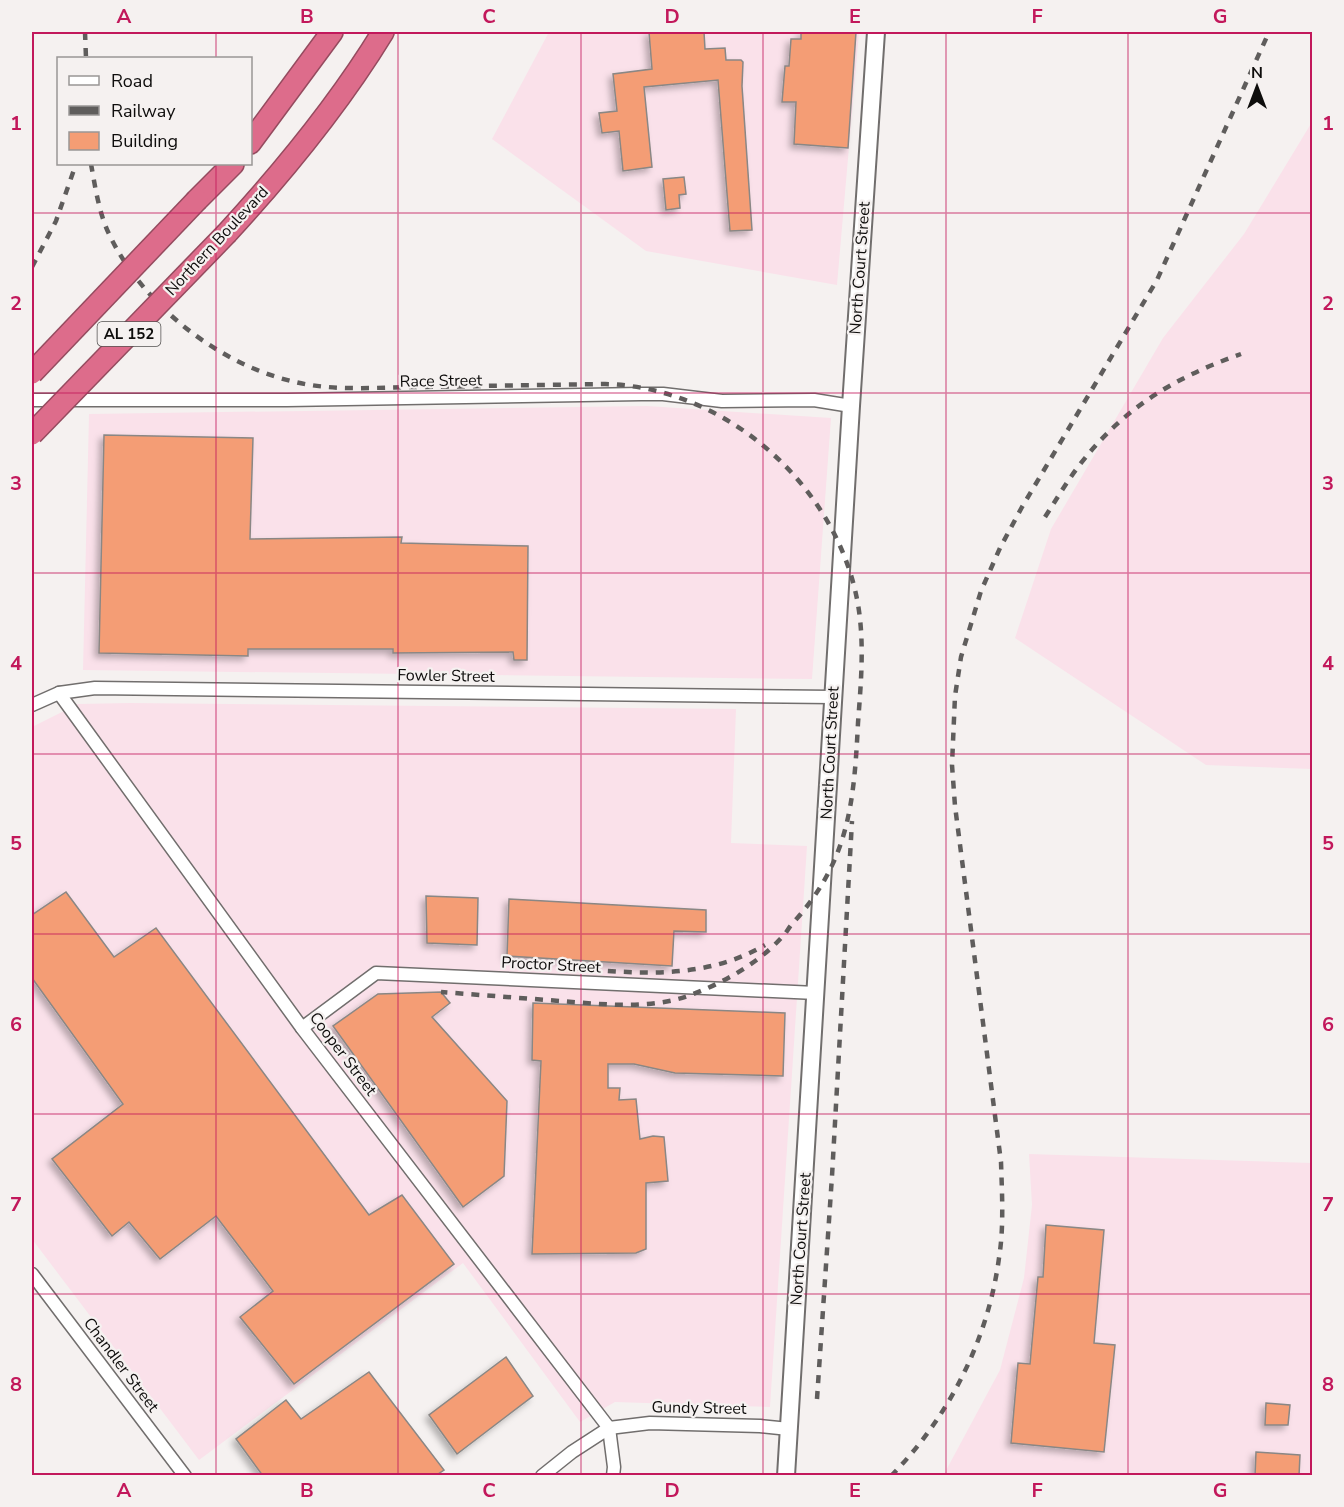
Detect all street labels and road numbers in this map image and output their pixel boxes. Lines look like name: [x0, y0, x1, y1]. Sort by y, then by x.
street label: Northern Boulevard: [160, 181, 274, 301]
street label: North Court Street: [844, 200, 876, 335]
road number: AL 152: [98, 322, 160, 346]
street label: Race Street: [399, 369, 483, 393]
street label: Fowler Street: [397, 664, 495, 688]
street label: North Court Street: [816, 685, 844, 820]
street label: Proctor Street: [501, 951, 602, 979]
street label: Cooper Street: [304, 1008, 382, 1101]
street label: North Court Street: [785, 1171, 817, 1306]
street label: Chandler Street: [78, 1313, 164, 1417]
street label: Gundy Street: [651, 1396, 747, 1420]

